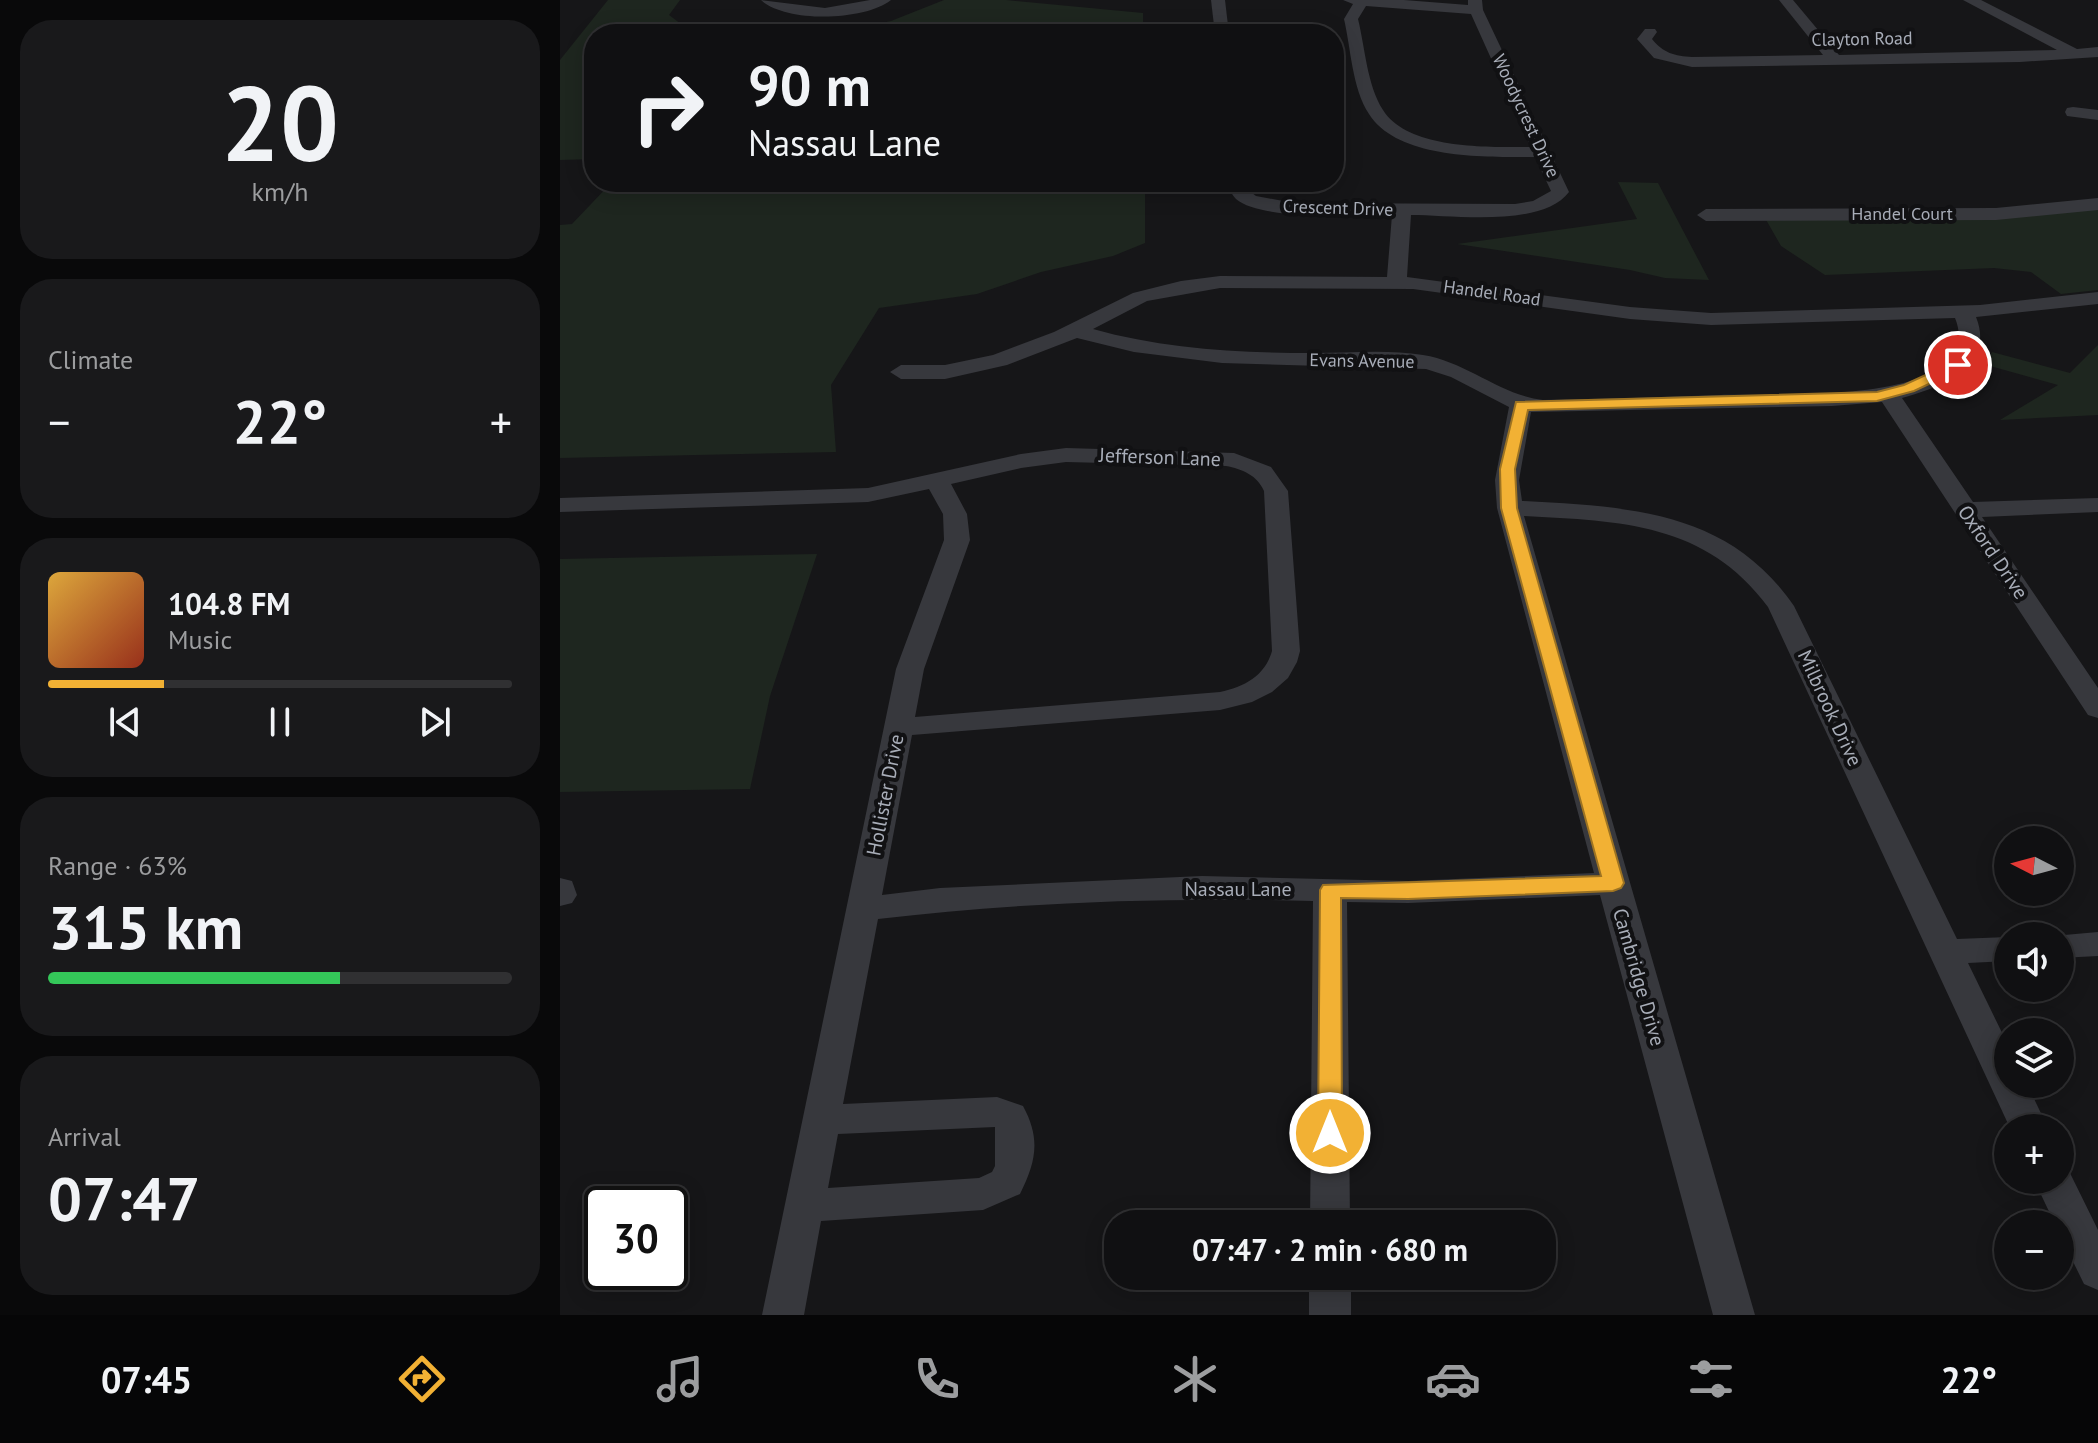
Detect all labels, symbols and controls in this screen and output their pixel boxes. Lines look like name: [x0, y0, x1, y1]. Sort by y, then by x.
street label: Clayton Road: [1811, 26, 1913, 51]
text: 90 m: [748, 49, 871, 121]
street label: Woodycrest Drive: [1488, 50, 1565, 181]
text: 20: [221, 55, 339, 190]
icon: right: [616, 56, 720, 160]
text: Nassau Lane: [748, 119, 941, 166]
text: km/h: [252, 175, 309, 208]
street label: Crescent Drive: [1282, 194, 1394, 221]
street label: Handel Court: [1851, 202, 1953, 225]
street label: Handel Road: [1442, 274, 1542, 311]
pin: [1924, 331, 1992, 399]
text: Climate: [48, 343, 133, 376]
icon: arrive: [1936, 343, 1980, 387]
street label: Evans Avenue: [1309, 348, 1415, 373]
text: 22°: [233, 382, 327, 460]
text: −: [48, 393, 70, 450]
text: +: [490, 393, 512, 450]
street label: Jefferson Lane: [1098, 442, 1221, 472]
street label: Oxford Drive: [1952, 500, 2034, 604]
text: 104.8 FM: [168, 584, 290, 623]
text: Music: [168, 623, 232, 656]
street label: Milbrook Drive: [1792, 646, 1868, 770]
icon: previous: [103, 700, 147, 744]
icon: pause: [258, 700, 302, 744]
icon: next: [413, 700, 457, 744]
street label: Hollister Drive: [860, 732, 910, 858]
north arrow: [1994, 826, 2074, 906]
map controls: [1994, 826, 2074, 1290]
text: Range · 63%: [48, 849, 187, 882]
street label: Nassau Lane: [1184, 876, 1292, 902]
text: 315 km: [48, 888, 243, 966]
street label: Cambridge Drive: [1607, 905, 1671, 1049]
button: sound: [1994, 922, 2074, 1002]
button: layers: [1994, 1018, 2074, 1098]
position arrow: [1288, 1091, 1372, 1175]
button: +: [1994, 1114, 2074, 1194]
text: Arrival: [48, 1120, 121, 1153]
text: 07:47: [48, 1159, 200, 1237]
speed limit sign: 30: [584, 1186, 688, 1290]
button: −: [1994, 1210, 2074, 1290]
text: 07:47 · 2 min · 680 m: [1192, 1230, 1468, 1269]
icon: directions: [394, 1351, 450, 1407]
icon: music: [652, 1351, 708, 1407]
icon: phone: [909, 1351, 965, 1407]
icon: climate: [1167, 1351, 1223, 1407]
icon: car: [1425, 1351, 1481, 1407]
icon: filters: [1683, 1351, 1739, 1407]
text: 07:45: [101, 1356, 192, 1403]
text: 22°: [1940, 1356, 1997, 1403]

